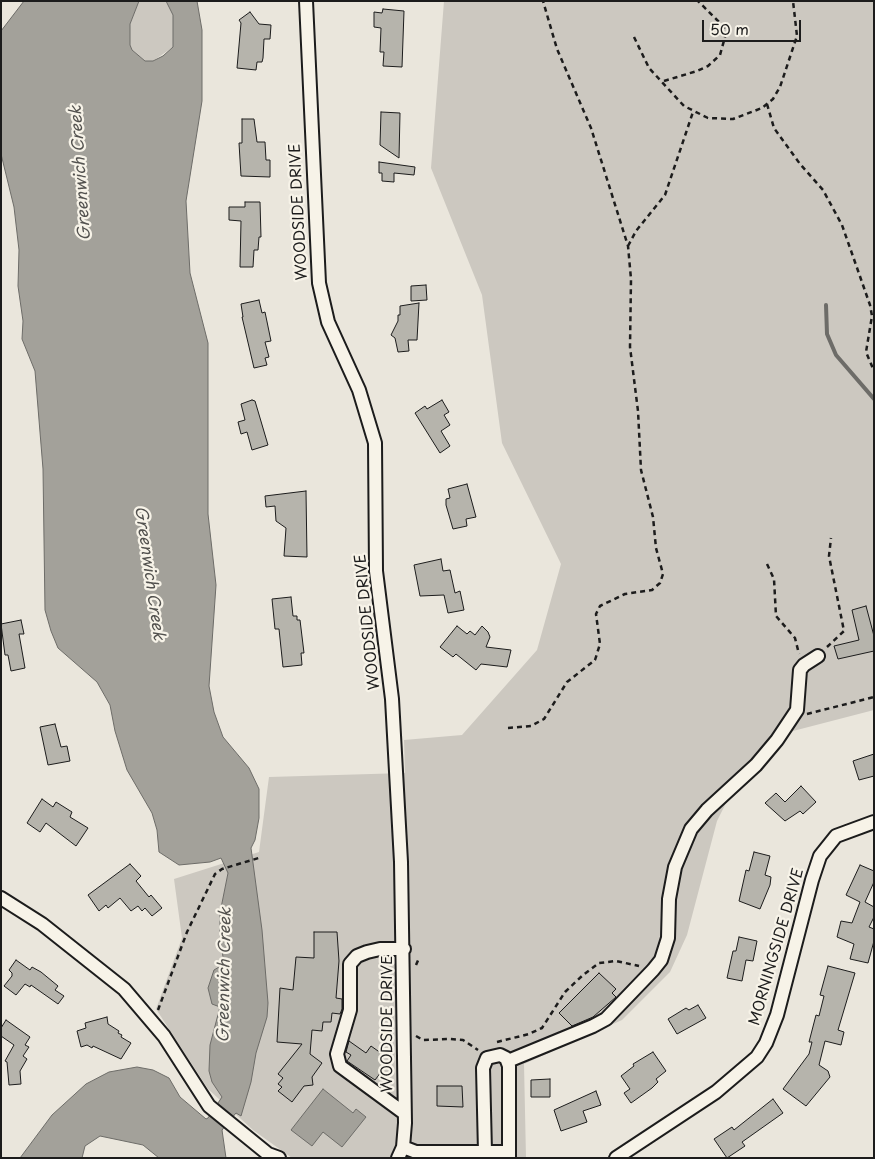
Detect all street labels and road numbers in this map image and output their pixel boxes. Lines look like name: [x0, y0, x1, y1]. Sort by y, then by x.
street label: WOODSIDE DRIVE: [286, 143, 312, 281]
street label: WOODSIDE DRIVE: [352, 553, 384, 691]
street label: MORNINGSIDE DRIVE: [746, 866, 808, 1028]
street label: WOODSIDE DRIVE: [379, 956, 397, 1092]

